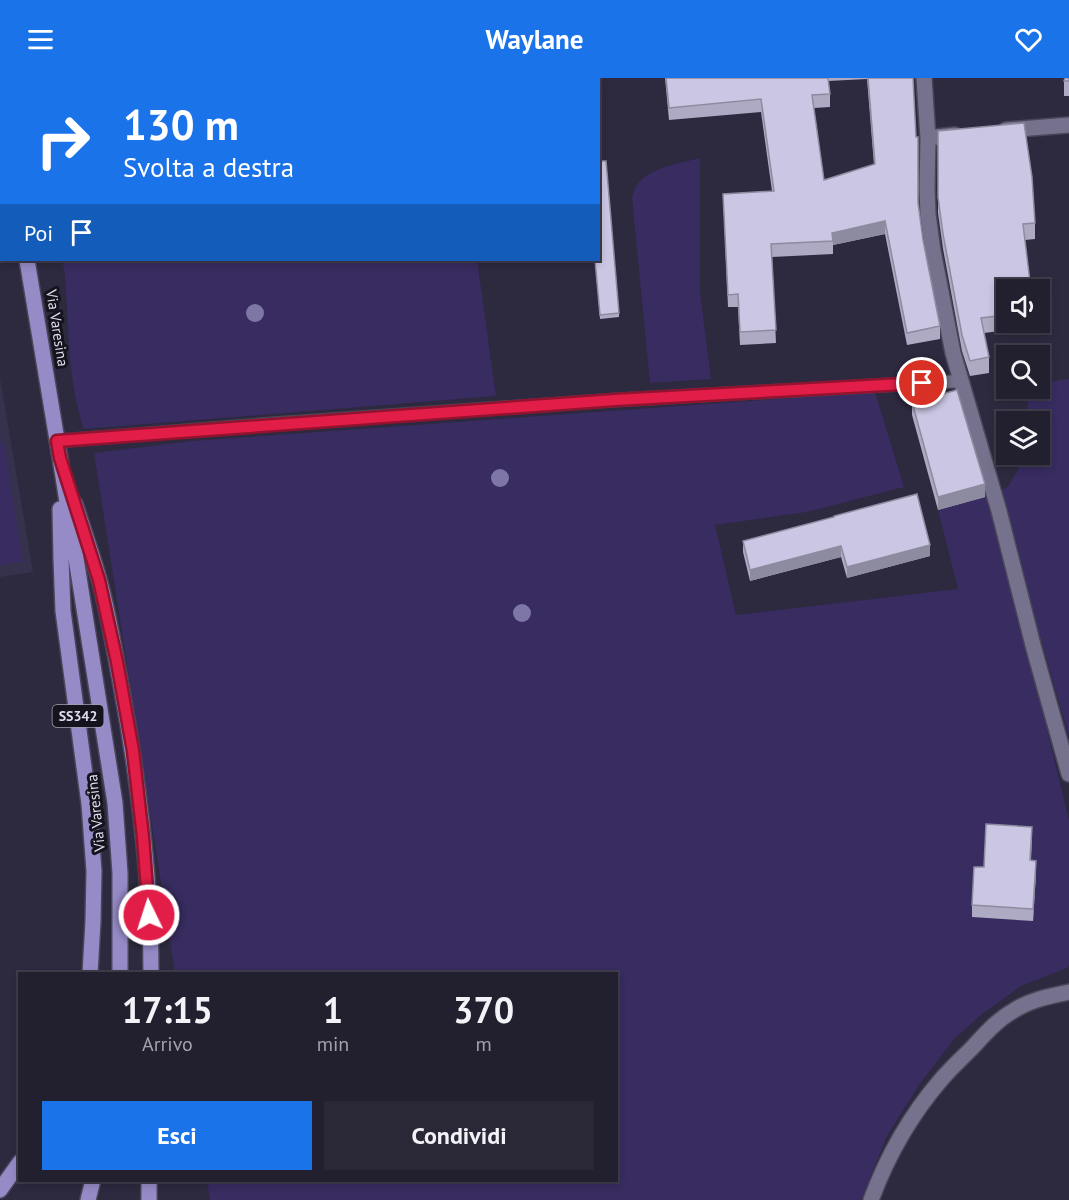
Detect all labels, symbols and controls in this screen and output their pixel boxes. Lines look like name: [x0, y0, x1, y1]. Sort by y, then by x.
text: Waylane: [485, 22, 584, 56]
icon: menu: [24, 23, 57, 56]
icon: heart: [1012, 23, 1045, 56]
text: 130 m: [123, 97, 239, 152]
icon: right: [24, 102, 102, 180]
text: Svolta a destra: [123, 150, 294, 184]
icon: arrive: [65, 216, 98, 249]
text: Poi: [24, 219, 53, 247]
map controls: [996, 279, 1050, 465]
button: sound: [996, 279, 1050, 333]
street label: Via Varesina: [42, 287, 73, 368]
button: search: [996, 345, 1050, 399]
pin: [896, 357, 947, 408]
icon: arrive: [905, 366, 938, 399]
button: layers: [996, 411, 1050, 465]
road number: SS342: [52, 705, 104, 727]
street label: Via Varesina: [82, 774, 109, 854]
position arrow: [117, 883, 181, 947]
text: 17:15: [122, 986, 213, 1033]
text: 1: [323, 986, 343, 1033]
text: 370: [453, 986, 514, 1033]
text: Arrivo: [142, 1031, 193, 1057]
text: min: [317, 1031, 349, 1057]
text: m: [476, 1031, 492, 1057]
button: Esci: [42, 1101, 312, 1170]
button: Condividi: [324, 1101, 594, 1170]

